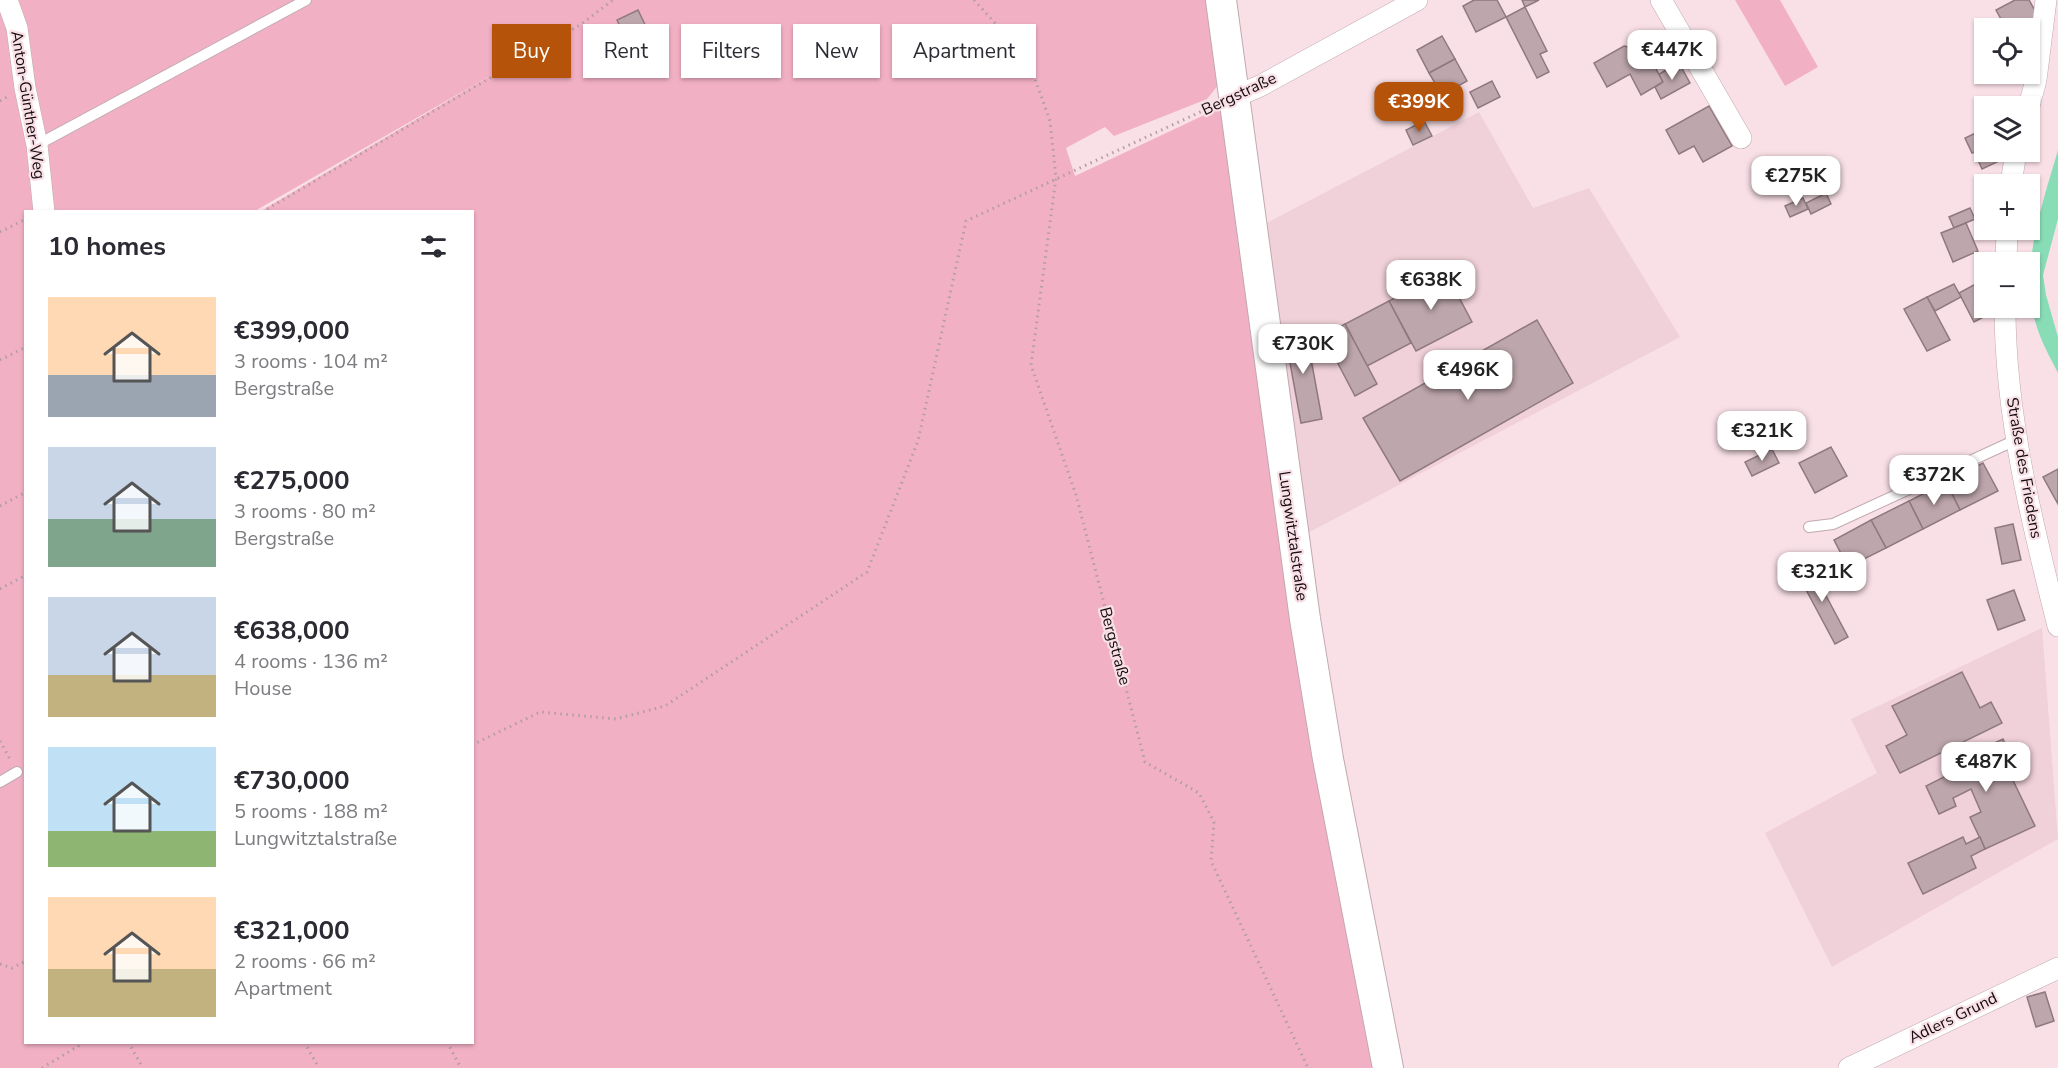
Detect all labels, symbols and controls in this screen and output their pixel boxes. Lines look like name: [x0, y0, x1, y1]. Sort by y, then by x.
map controls: [1974, 18, 2040, 318]
button: locate: [1974, 18, 2040, 84]
chip: Buy: [492, 24, 571, 78]
chip: Rent: [583, 24, 669, 78]
chip: Filters: [681, 24, 781, 78]
chip: New: [793, 24, 880, 78]
chip: Apartment: [892, 24, 1036, 78]
street label: Anton-Günther-Weg: [5, 29, 51, 181]
pin: €447K: [1630, 30, 1714, 81]
text: €447K: [1641, 36, 1703, 63]
street label: Bergstraße: [1198, 67, 1280, 121]
pin: €399K: [1377, 82, 1461, 133]
text: €399K: [1388, 88, 1450, 115]
button: layers: [1974, 96, 2040, 162]
pin: €275K: [1754, 156, 1838, 207]
text: €275K: [1765, 162, 1827, 189]
button: +: [1974, 174, 2040, 240]
text: 10 homes: [48, 229, 166, 264]
icon: filters: [417, 230, 450, 263]
button: −: [1974, 252, 2040, 318]
pin: €638K: [1389, 260, 1473, 311]
text: €638K: [1400, 266, 1462, 293]
text: €399,000: [234, 313, 350, 348]
icon: home: [96, 321, 168, 393]
pin: €730K: [1261, 324, 1345, 375]
text: €730K: [1272, 330, 1334, 357]
text: 3 rooms · 104 m²: [234, 348, 388, 375]
pin: €496K: [1426, 350, 1510, 401]
text: €496K: [1437, 356, 1499, 383]
text: Bergstraße: [234, 375, 334, 402]
street label: Straße des Friedens: [2001, 396, 2047, 540]
pin: €321K: [1720, 411, 1804, 462]
text: €321K: [1731, 417, 1793, 444]
pin: €372K: [1892, 455, 1976, 506]
text: €372K: [1903, 461, 1965, 488]
text: €275,000: [234, 463, 350, 498]
street label: Lungwitztalstraße: [1273, 470, 1313, 602]
icon: home: [96, 471, 168, 543]
text: 3 rooms · 80 m²: [234, 498, 376, 525]
text: Bergstraße: [234, 525, 334, 552]
pin: €321K: [1780, 552, 1864, 603]
text: €321K: [1791, 558, 1853, 585]
street label: Bergstraße: [1094, 605, 1136, 687]
text: €638,000: [234, 613, 350, 648]
icon: home: [96, 621, 168, 693]
text: 4 rooms · 136 m²: [234, 648, 388, 675]
text: House: [234, 675, 292, 702]
pin: €487K: [1944, 742, 2028, 793]
text: €487K: [1955, 748, 2017, 775]
text: €730,000: [234, 763, 350, 798]
icon: home: [96, 771, 168, 843]
text: 5 rooms · 188 m²: [234, 798, 388, 825]
text: Lungwitztalstraße: [234, 825, 397, 852]
text: €321,000: [234, 913, 350, 948]
icon: home: [96, 921, 168, 993]
text: 2 rooms · 66 m²: [234, 948, 376, 975]
text: Apartment: [234, 975, 332, 1002]
street label: Adlers Grund: [1905, 987, 2001, 1049]

